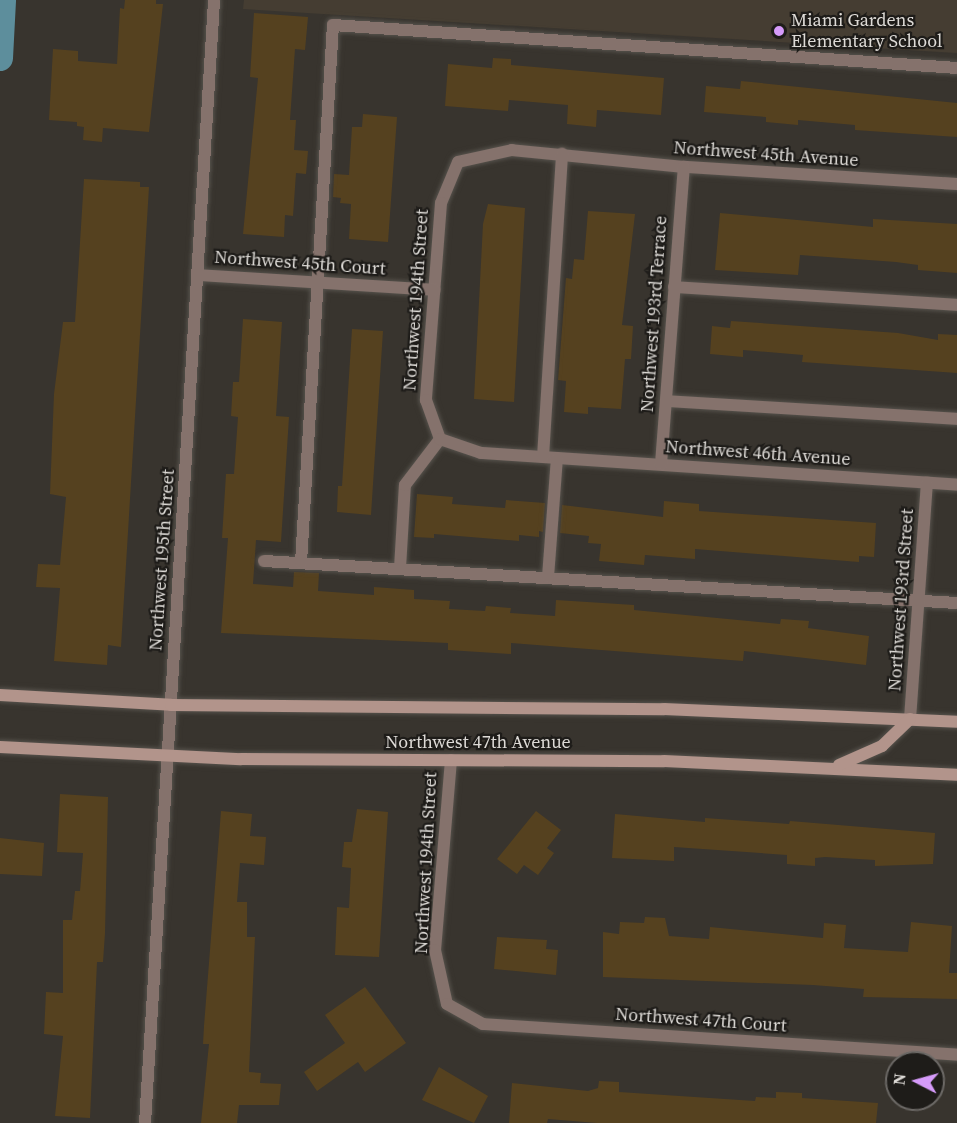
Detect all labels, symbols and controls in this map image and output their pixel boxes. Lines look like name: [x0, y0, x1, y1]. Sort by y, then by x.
place label: Miami Gardens Elementary School: [791, 10, 942, 52]
marker: Miami Gardens Elementary School: [772, 24, 786, 38]
street label: Northwest 45th Avenue: [673, 137, 859, 171]
street label: Northwest 194th Street: [399, 209, 433, 391]
street label: Northwest 193rd Terrace: [636, 215, 672, 413]
street label: Northwest 45th Court: [214, 246, 386, 280]
street label: Northwest 46th Avenue: [665, 436, 851, 470]
street label: Northwest 195th Street: [145, 469, 179, 651]
street label: Northwest 193rd Street: [884, 508, 918, 692]
street label: Northwest 47th Avenue: [385, 731, 571, 753]
street label: Northwest 194th Street: [410, 772, 442, 954]
street label: Northwest 47th Court: [615, 1003, 787, 1037]
north arrow: [885, 1051, 945, 1111]
text: N: [888, 1072, 911, 1086]

